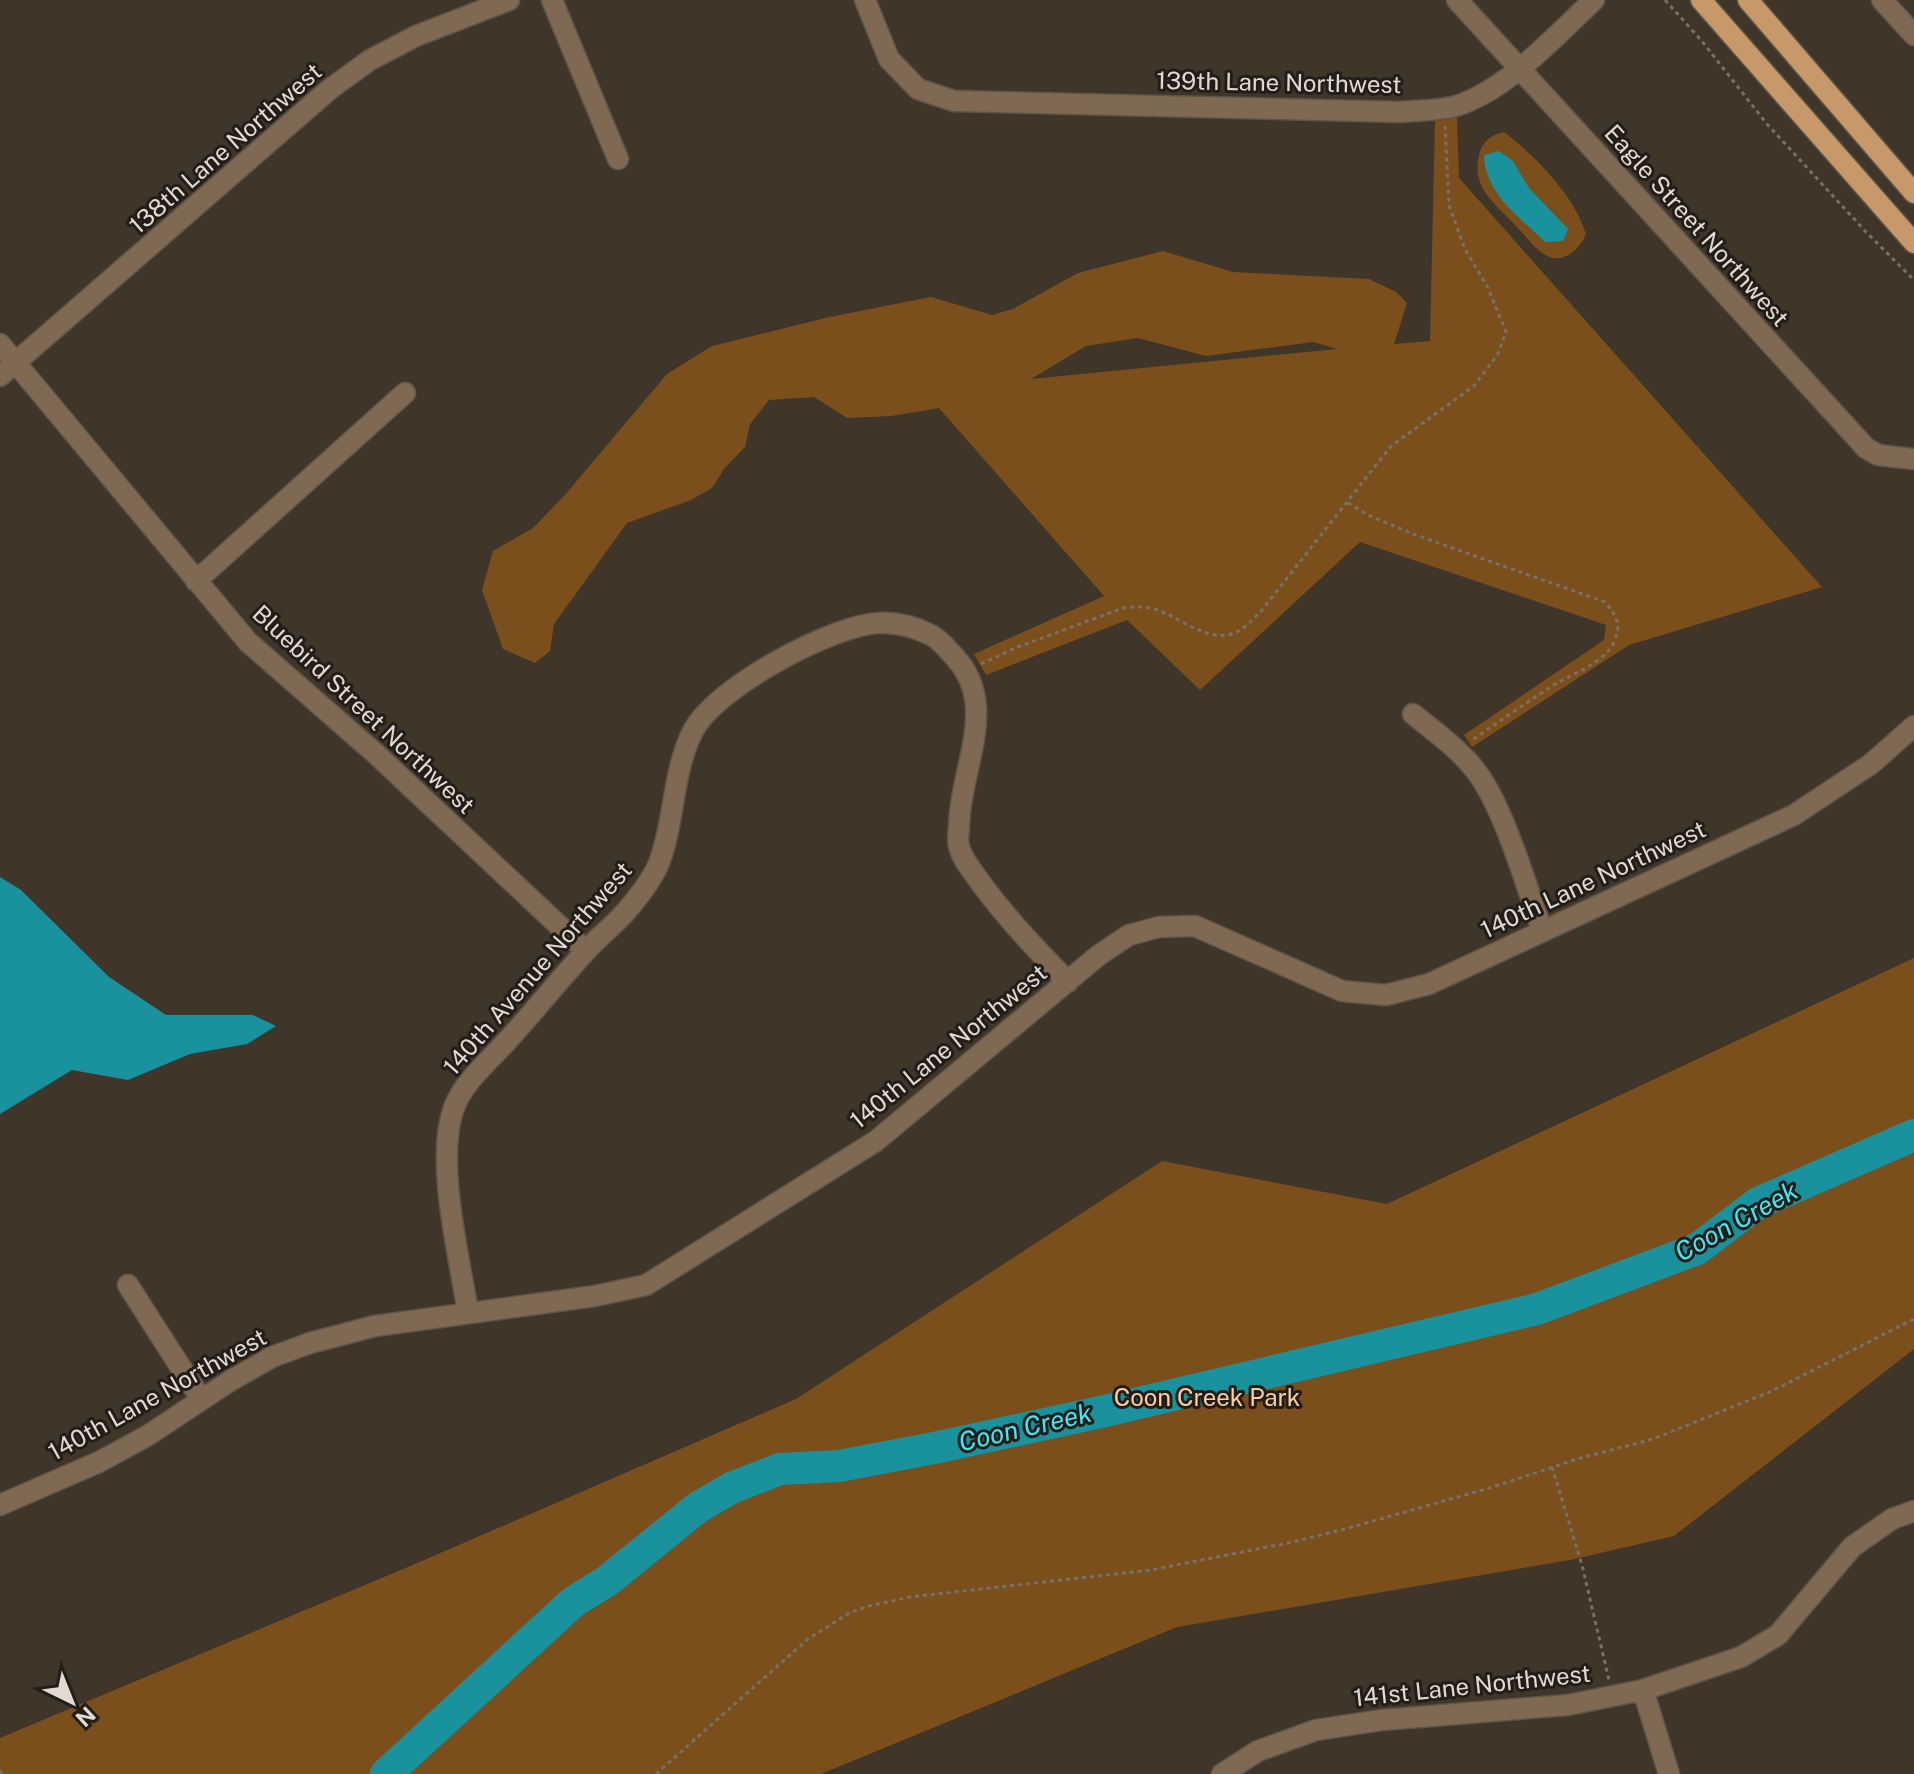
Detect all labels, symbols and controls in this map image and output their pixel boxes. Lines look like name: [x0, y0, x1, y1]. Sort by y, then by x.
street label: 138th Lane Northwest: [123, 57, 327, 239]
street label: 139th Lane Northwest: [1156, 66, 1402, 98]
street label: Eagle Street Northwest: [1599, 119, 1795, 331]
street label: Bluebird Street Northwest: [247, 599, 481, 819]
street label: 140th Lane Northwest: [1476, 815, 1710, 943]
street label: 140th Avenue Northwest: [437, 856, 637, 1080]
street label: 140th Lane Northwest: [844, 958, 1052, 1134]
water label: Coon Creek: [1669, 1175, 1803, 1267]
street label: 140th Lane Northwest: [43, 1322, 271, 1466]
park label: Coon Creek Park: [1114, 1383, 1300, 1411]
water label: Coon Creek: [955, 1397, 1095, 1457]
street label: 141st Lane Northwest: [1352, 1659, 1592, 1711]
north arrow: [32, 1662, 112, 1742]
text: N: [70, 1701, 101, 1732]

